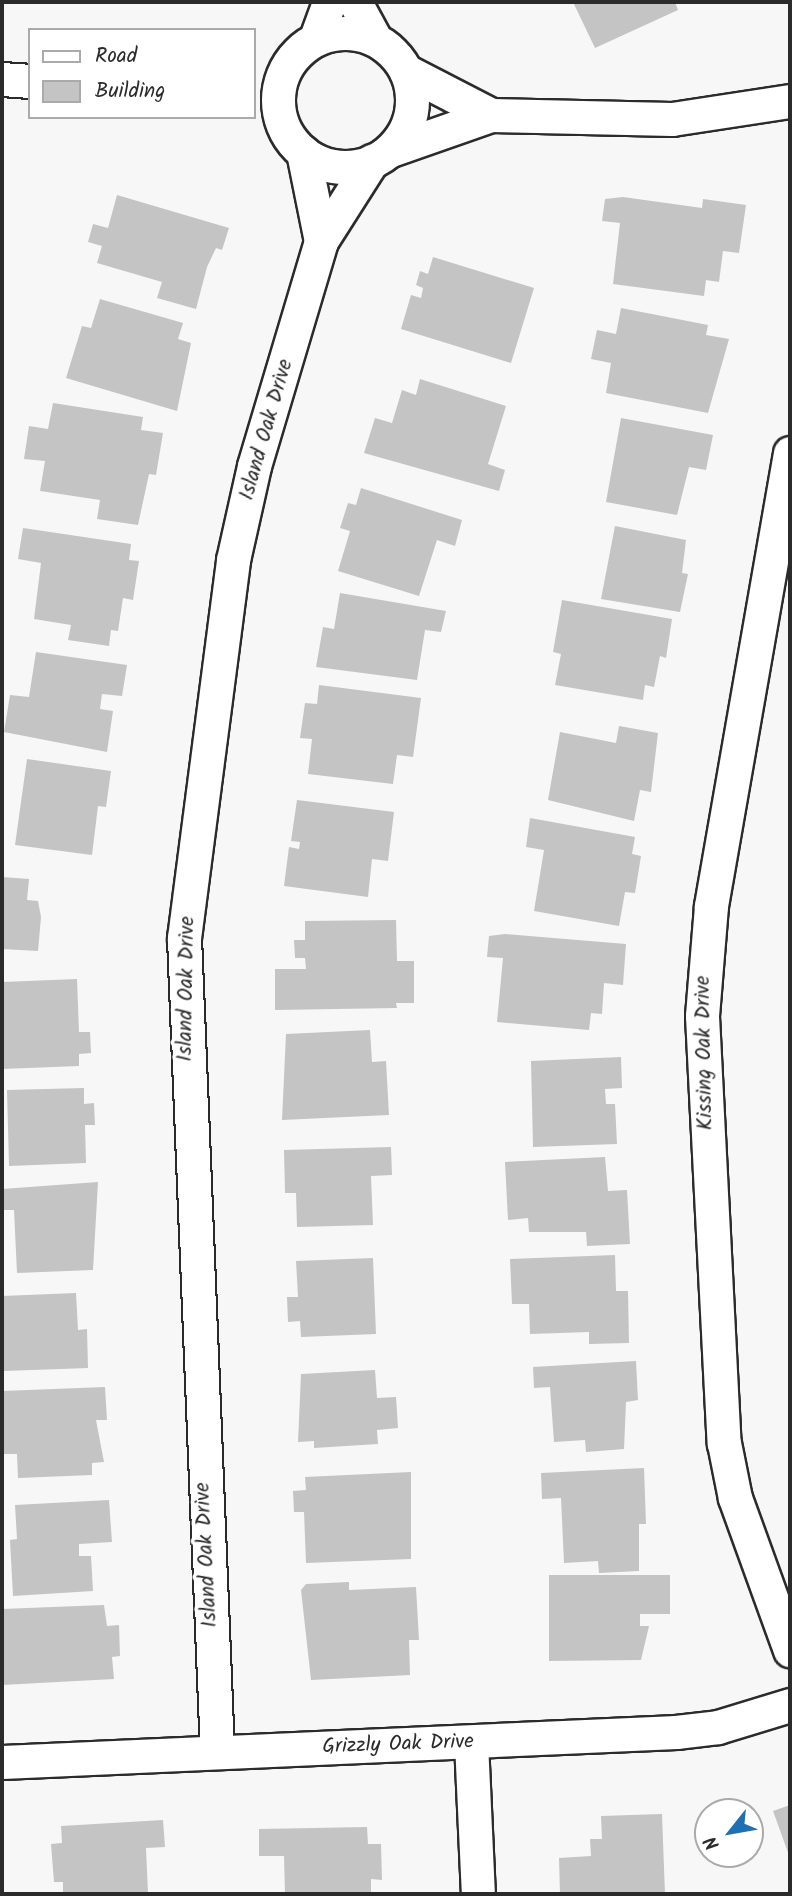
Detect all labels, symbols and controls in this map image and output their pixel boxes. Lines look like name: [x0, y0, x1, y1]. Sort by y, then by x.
legend: [28, 28, 256, 119]
text: Road: [95, 40, 137, 73]
text: Building: [95, 75, 165, 108]
street label: Island Oak Drive: [235, 357, 299, 503]
street label: Island Oak Drive: [173, 916, 201, 1062]
street label: Kissing Oak Drive: [691, 975, 719, 1131]
street label: Island Oak Drive: [191, 1482, 223, 1628]
street label: Grizzly Oak Drive: [322, 1730, 474, 1760]
north arrow: [694, 1798, 764, 1868]
text: N: [697, 1830, 729, 1856]

